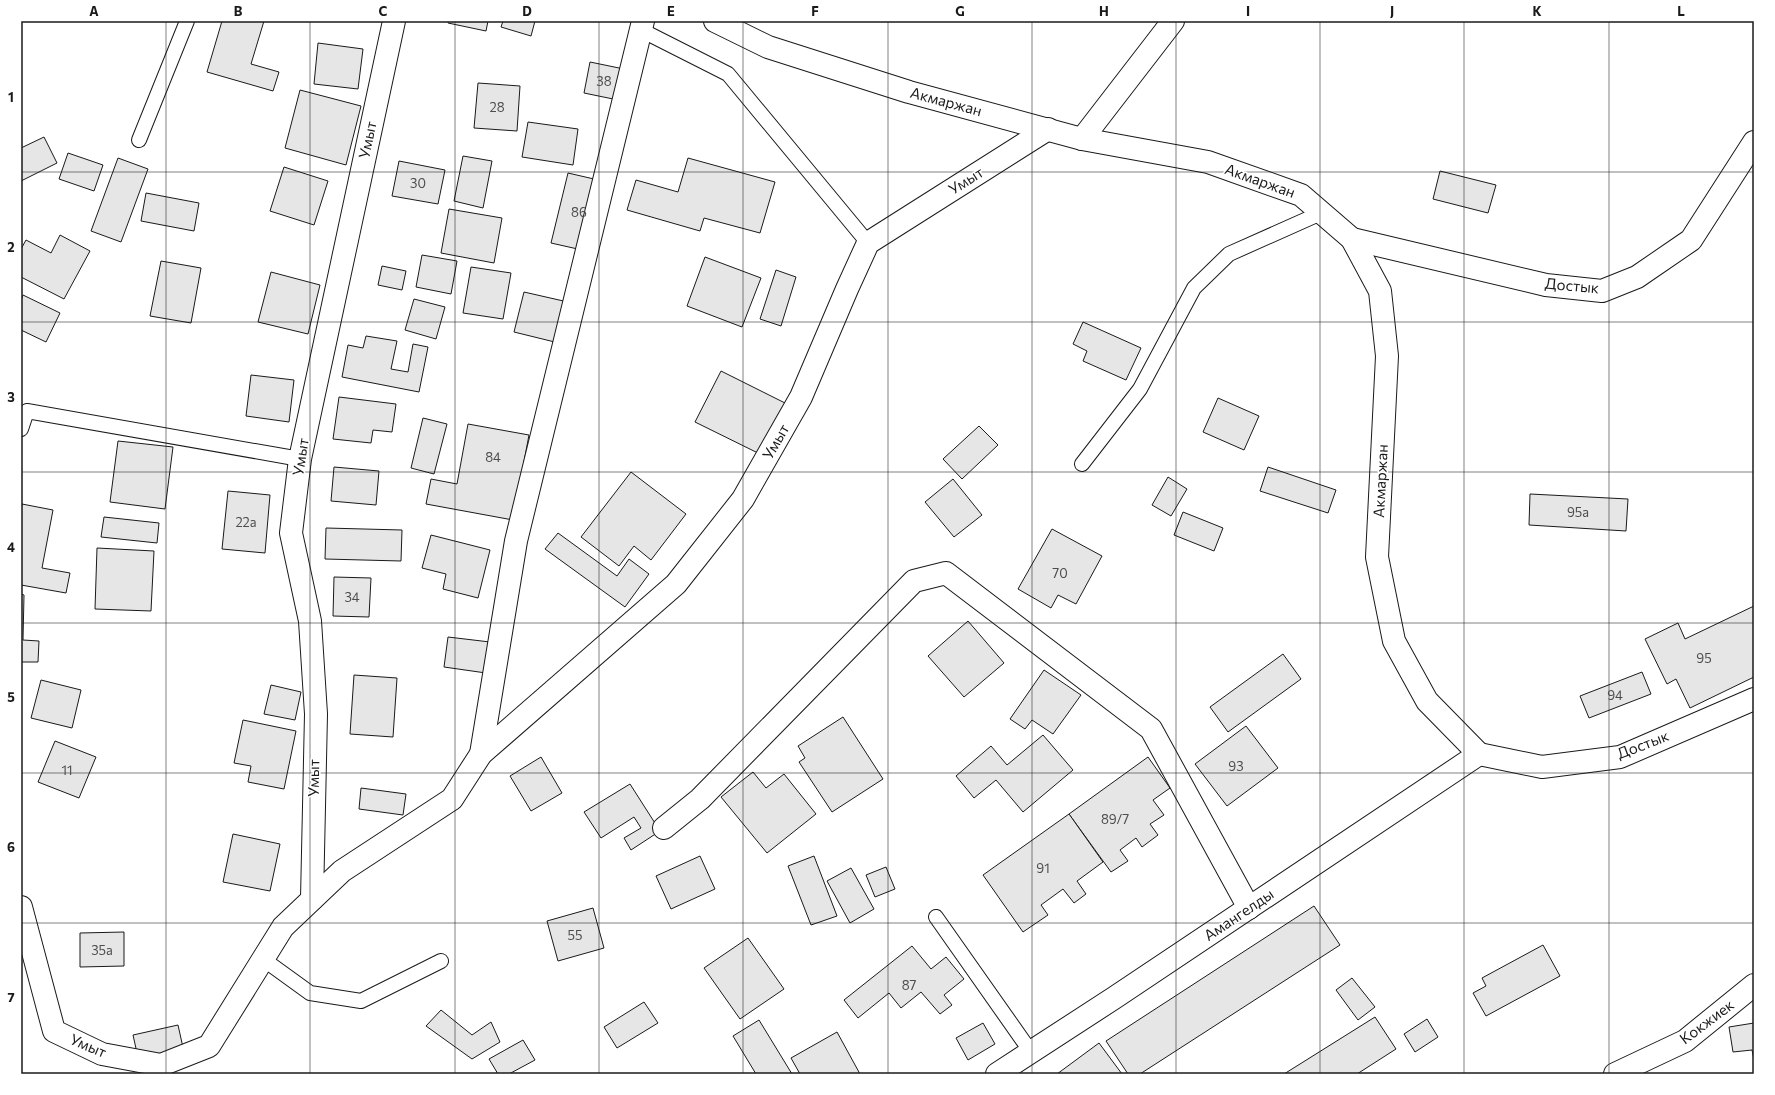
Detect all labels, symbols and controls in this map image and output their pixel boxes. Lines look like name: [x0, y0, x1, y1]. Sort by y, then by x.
text: A: [89, 3, 99, 19]
text: B: [234, 3, 243, 19]
text: C: [379, 3, 388, 19]
text: D: [522, 3, 532, 19]
text: E: [667, 3, 675, 19]
text: F: [811, 3, 819, 19]
text: G: [955, 3, 965, 19]
text: H: [1099, 3, 1109, 19]
text: I: [1246, 3, 1250, 19]
text: J: [1390, 3, 1394, 19]
text: K: [1532, 3, 1542, 19]
text: L: [1677, 3, 1685, 19]
house number: 38: [596, 73, 612, 89]
street label: Акмаржан: [908, 83, 984, 119]
text: 1: [8, 89, 14, 105]
house number: 28: [489, 99, 505, 115]
street label: Умыт: [354, 119, 380, 160]
street label: Акмаржан: [1223, 159, 1298, 201]
street label: Умыт: [945, 163, 986, 198]
house number: 30: [410, 175, 426, 191]
house number: 86: [571, 204, 587, 220]
text: 2: [7, 239, 15, 255]
street label: Достык: [1544, 274, 1600, 296]
text: 3: [7, 389, 15, 405]
street label: Умыт: [758, 421, 792, 462]
street label: Умыт: [288, 437, 312, 477]
street label: Акмаржан: [1369, 444, 1391, 518]
house number: 84: [485, 449, 501, 465]
house number: 95а: [1567, 504, 1589, 520]
house number: 22а: [235, 514, 257, 530]
text: 4: [7, 539, 15, 555]
house number: 70: [1052, 565, 1068, 581]
house number: 34: [344, 589, 360, 605]
house number: 95: [1696, 650, 1712, 666]
house number: 94: [1607, 687, 1623, 703]
text: 5: [7, 689, 15, 705]
street label: Достык: [1614, 726, 1671, 762]
house number: 93: [1228, 758, 1244, 774]
street label: Умыт: [304, 759, 322, 797]
house number: 11: [61, 762, 73, 778]
house number: 89/7: [1101, 811, 1129, 827]
text: 6: [7, 839, 15, 855]
house number: 91: [1036, 860, 1050, 876]
street label: Амангелды: [1200, 884, 1277, 944]
house number: 55: [568, 927, 582, 943]
house number: 35а: [91, 942, 113, 958]
house number: 87: [902, 977, 916, 993]
text: 7: [7, 989, 15, 1005]
street label: Кокжиек: [1676, 995, 1737, 1047]
street label: Умыт: [67, 1029, 109, 1061]

